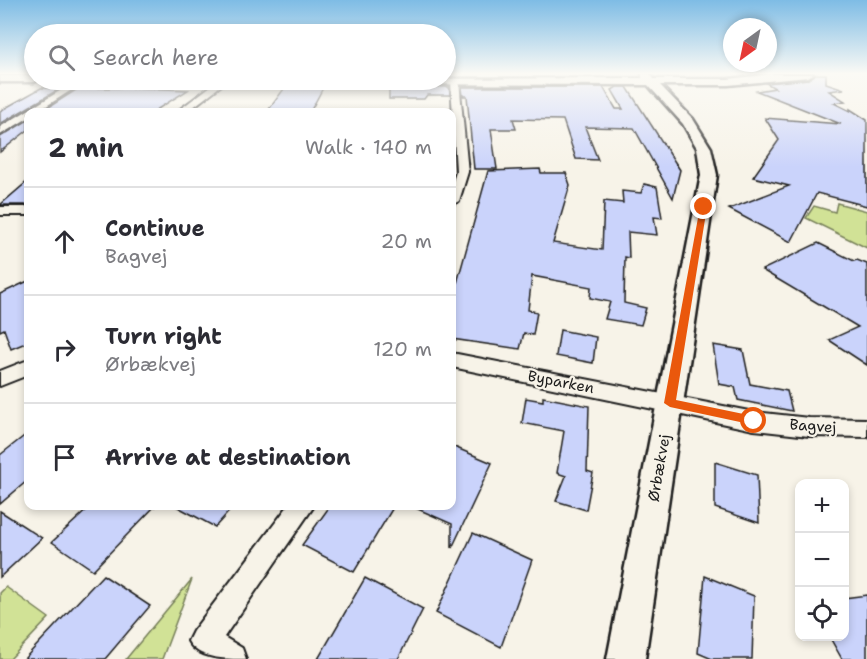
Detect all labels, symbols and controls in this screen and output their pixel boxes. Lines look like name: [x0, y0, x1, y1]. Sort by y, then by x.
north arrow: [723, 18, 777, 72]
search box: [24, 24, 456, 90]
icon: search: [45, 41, 78, 74]
text: Search here: [93, 43, 219, 72]
text: 2 min: [48, 130, 124, 165]
text: Walk · 140 m: [305, 134, 432, 160]
route end: [690, 193, 716, 219]
text: Continue: [105, 214, 205, 243]
icon: ahead: [48, 225, 81, 258]
text: 20 m: [381, 228, 432, 254]
text: Bagvej: [105, 243, 167, 269]
text: Turn right: [105, 322, 222, 351]
icon: right: [48, 333, 81, 366]
text: 120 m: [373, 336, 432, 362]
text: Ørbækvej: [105, 351, 196, 377]
street label: Byparken: [526, 366, 596, 398]
route start: [740, 407, 766, 433]
street label: Bagvej: [789, 414, 837, 438]
street label: Ørbækvej: [643, 433, 675, 503]
icon: arrive: [48, 441, 81, 474]
text: Arrive at destination: [105, 443, 351, 472]
map controls: [795, 479, 849, 641]
button: +: [795, 479, 849, 533]
button: −: [795, 533, 849, 587]
button: locate: [795, 587, 849, 641]

